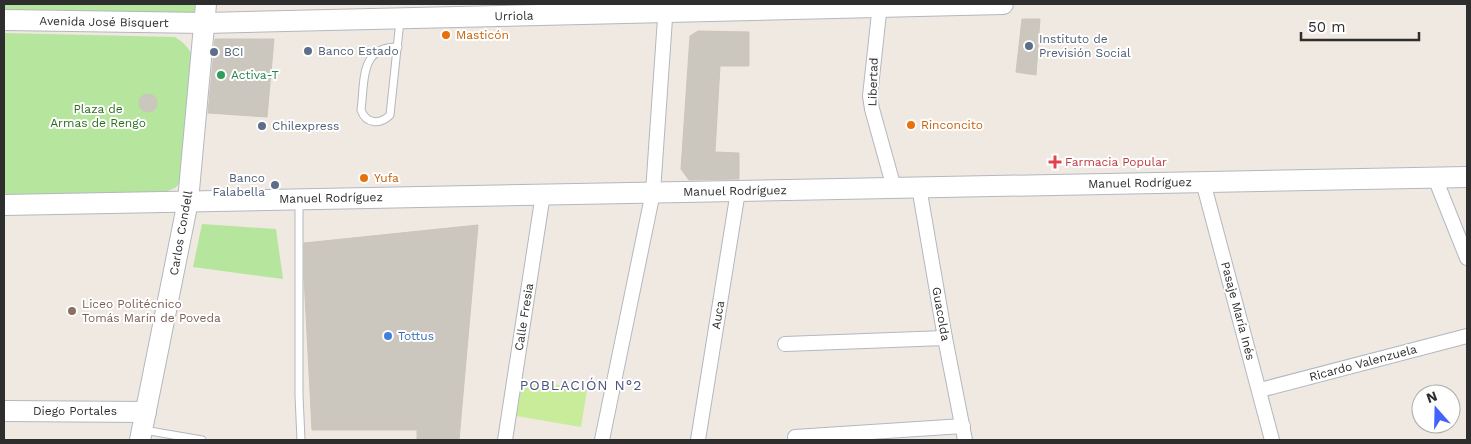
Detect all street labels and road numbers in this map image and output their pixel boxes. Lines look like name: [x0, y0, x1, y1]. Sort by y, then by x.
street label: Urriola: [494, 9, 534, 23]
street label: Avenida José Bisquert: [39, 14, 169, 30]
street label: Libertad: [865, 57, 881, 107]
street label: Manuel Rodríguez: [1088, 175, 1192, 191]
street label: Manuel Rodríguez: [683, 183, 787, 199]
street label: Carlos Condell: [167, 189, 195, 277]
street label: Manuel Rodríguez: [279, 190, 383, 206]
street label: Pasaje María Inés: [1218, 260, 1258, 362]
street label: Calle Fresia: [512, 282, 536, 352]
street label: Guacolda: [929, 286, 953, 342]
street label: Auca: [709, 300, 727, 330]
street label: Ricardo Valenzuela: [1308, 342, 1419, 384]
street label: Diego Portales: [33, 404, 117, 418]

